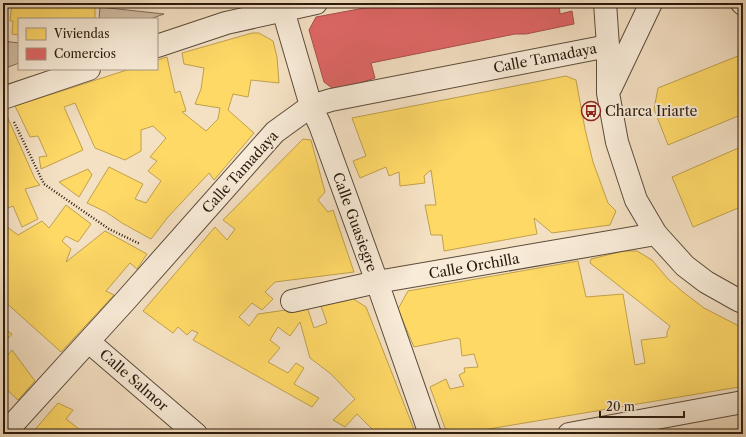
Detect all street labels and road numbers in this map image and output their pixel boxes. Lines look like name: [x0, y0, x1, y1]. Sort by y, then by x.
street label: Calle Tamadaya: [492, 39, 599, 77]
street label: Calle Tamadaya: [198, 127, 282, 217]
street label: Calle Guasiegre: [329, 170, 381, 274]
street label: Calle Orchilla: [427, 249, 521, 283]
street label: Calle Salmor: [96, 345, 172, 415]

